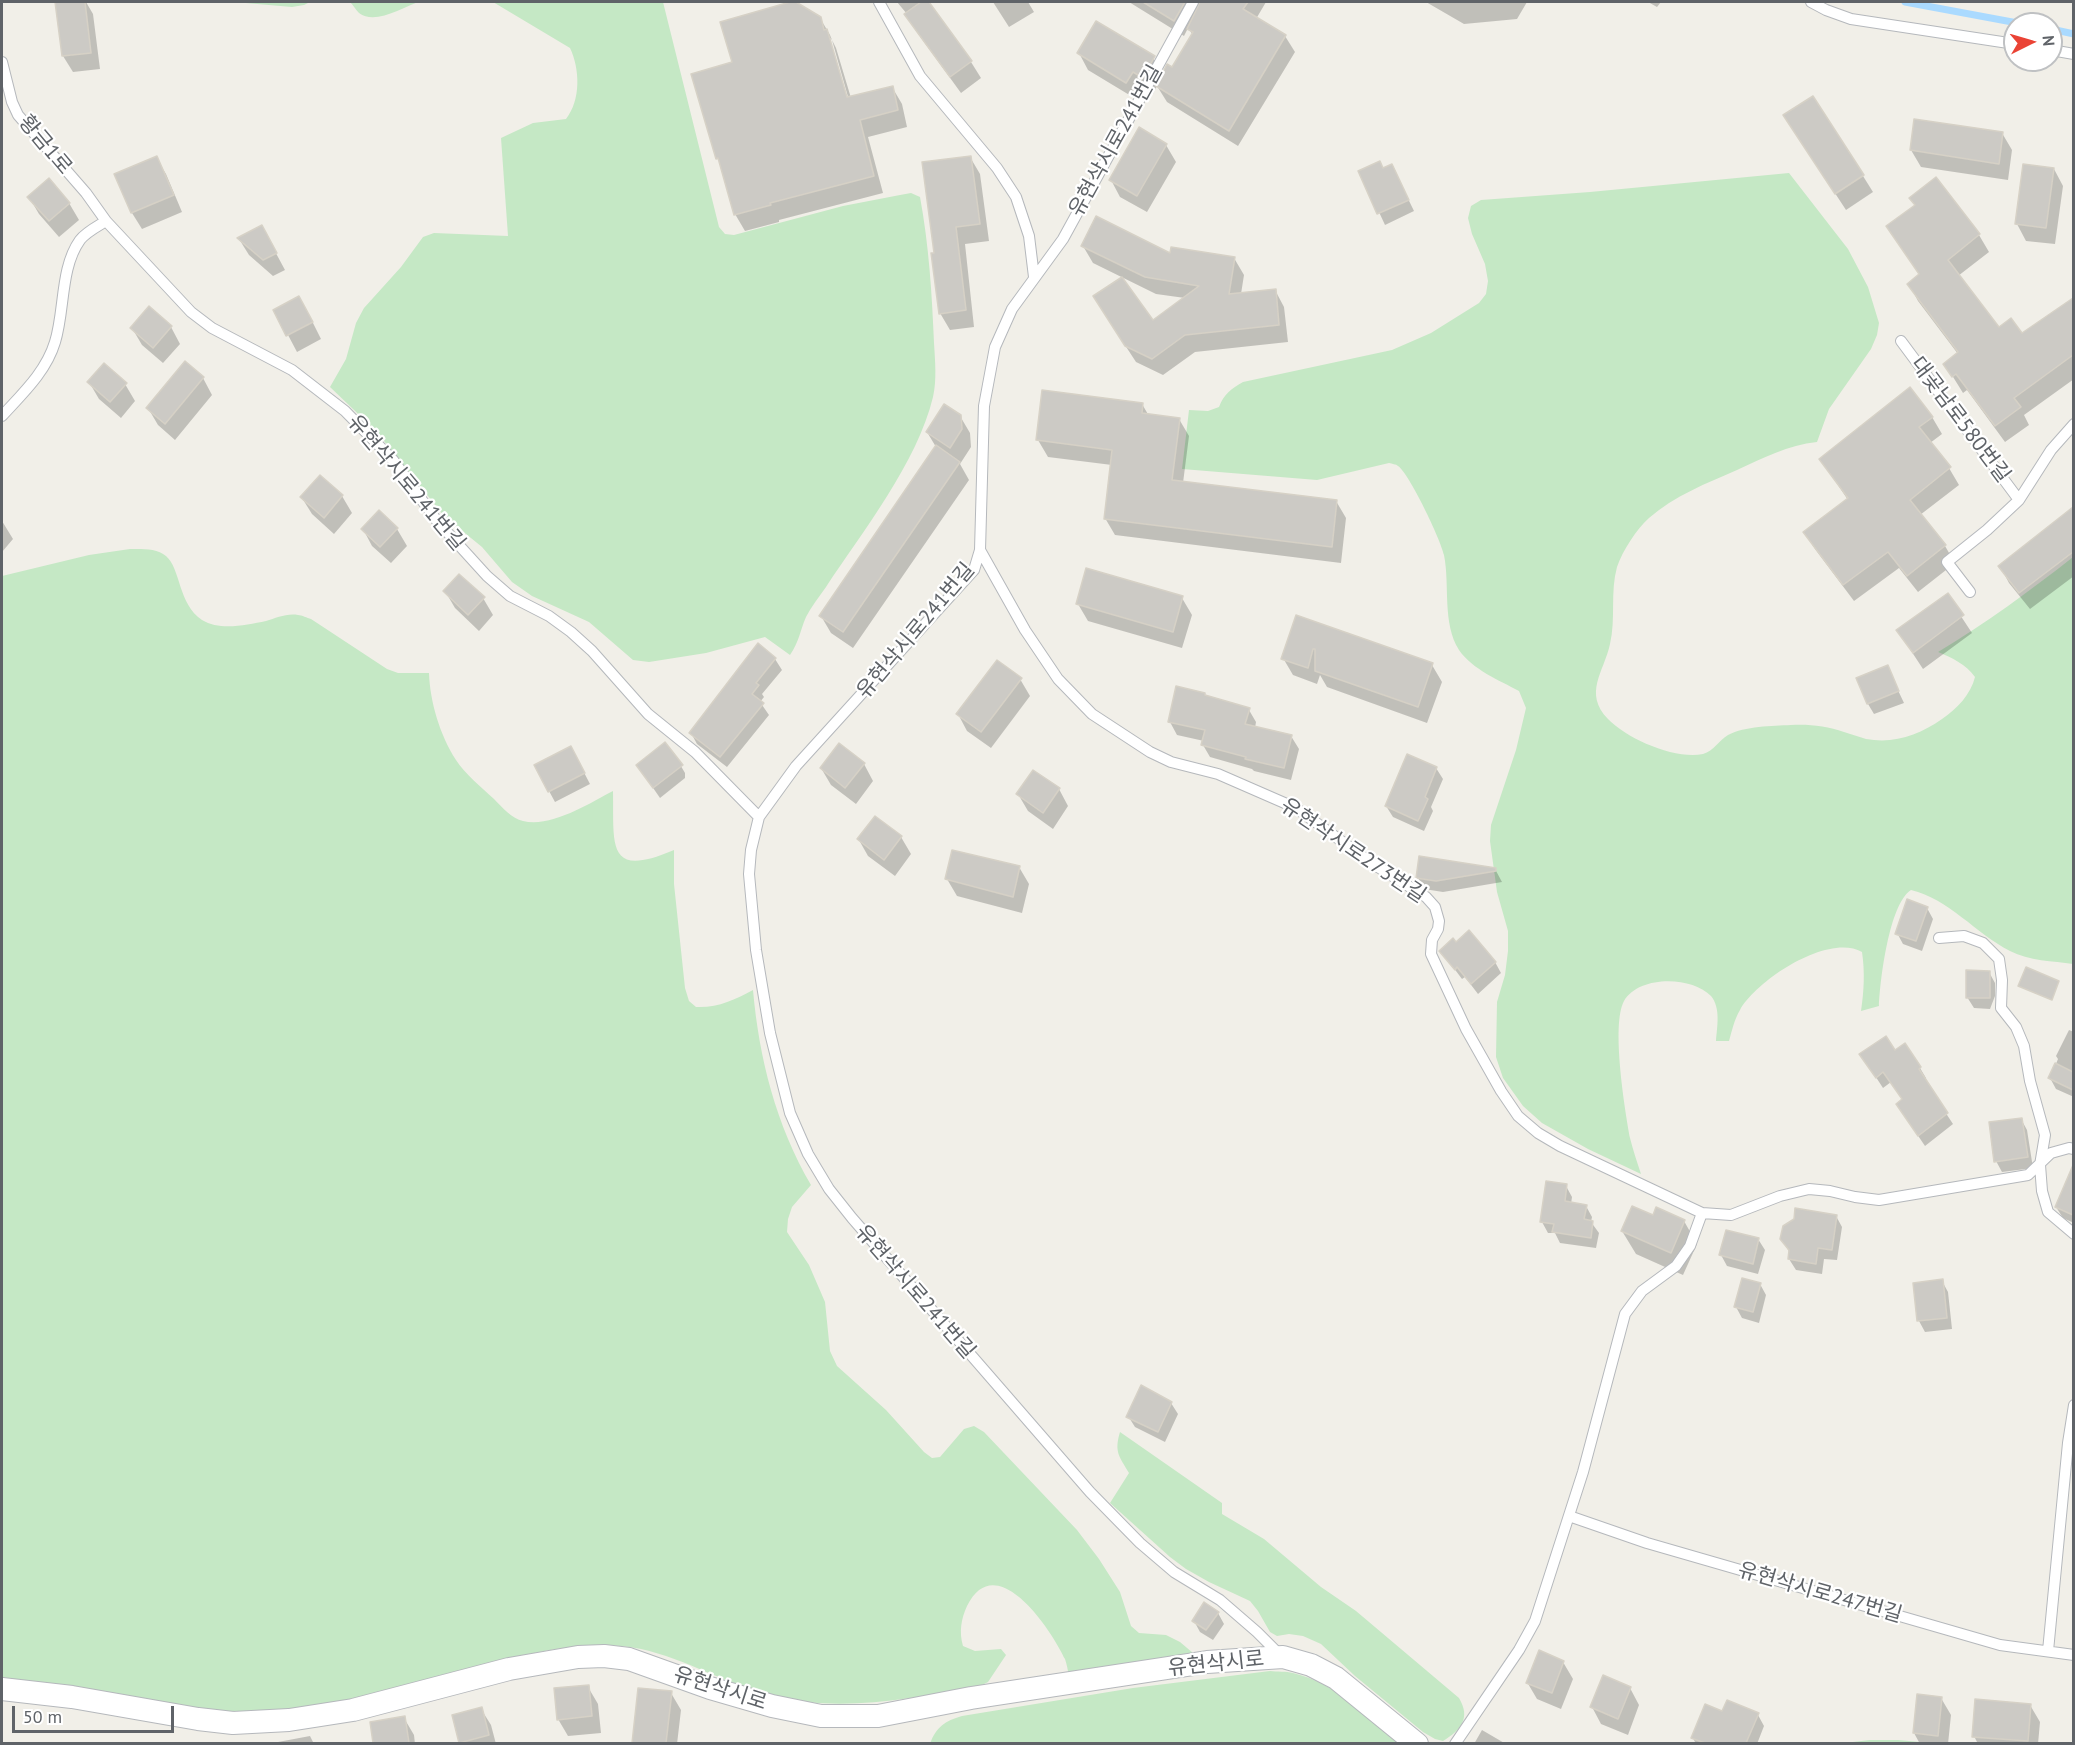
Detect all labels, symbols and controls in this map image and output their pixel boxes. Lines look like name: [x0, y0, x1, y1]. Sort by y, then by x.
north arrow: [2003, 12, 2063, 72]
text: N: [2039, 34, 2059, 47]
street label: 유현삭시로241번길: [1064, 61, 1168, 221]
street label: 황금1로: [13, 110, 77, 180]
street label: 대곶남로580번길: [1905, 352, 2015, 488]
street label: 유현삭시로241번길: [342, 410, 470, 556]
street label: 유현삭시로241번길: [852, 558, 980, 704]
street label: 유현삭시로273번길: [1276, 793, 1430, 909]
street label: 유현삭시로241번길: [850, 1220, 980, 1364]
street label: 유현삭시로247번길: [1735, 1558, 1905, 1628]
street label: 유현삭시로: [1167, 1646, 1265, 1682]
street label: 유현삭시로: [670, 1662, 770, 1716]
scale bar: [15, 1694, 177, 1732]
text: 50 m: [23, 1705, 62, 1728]

